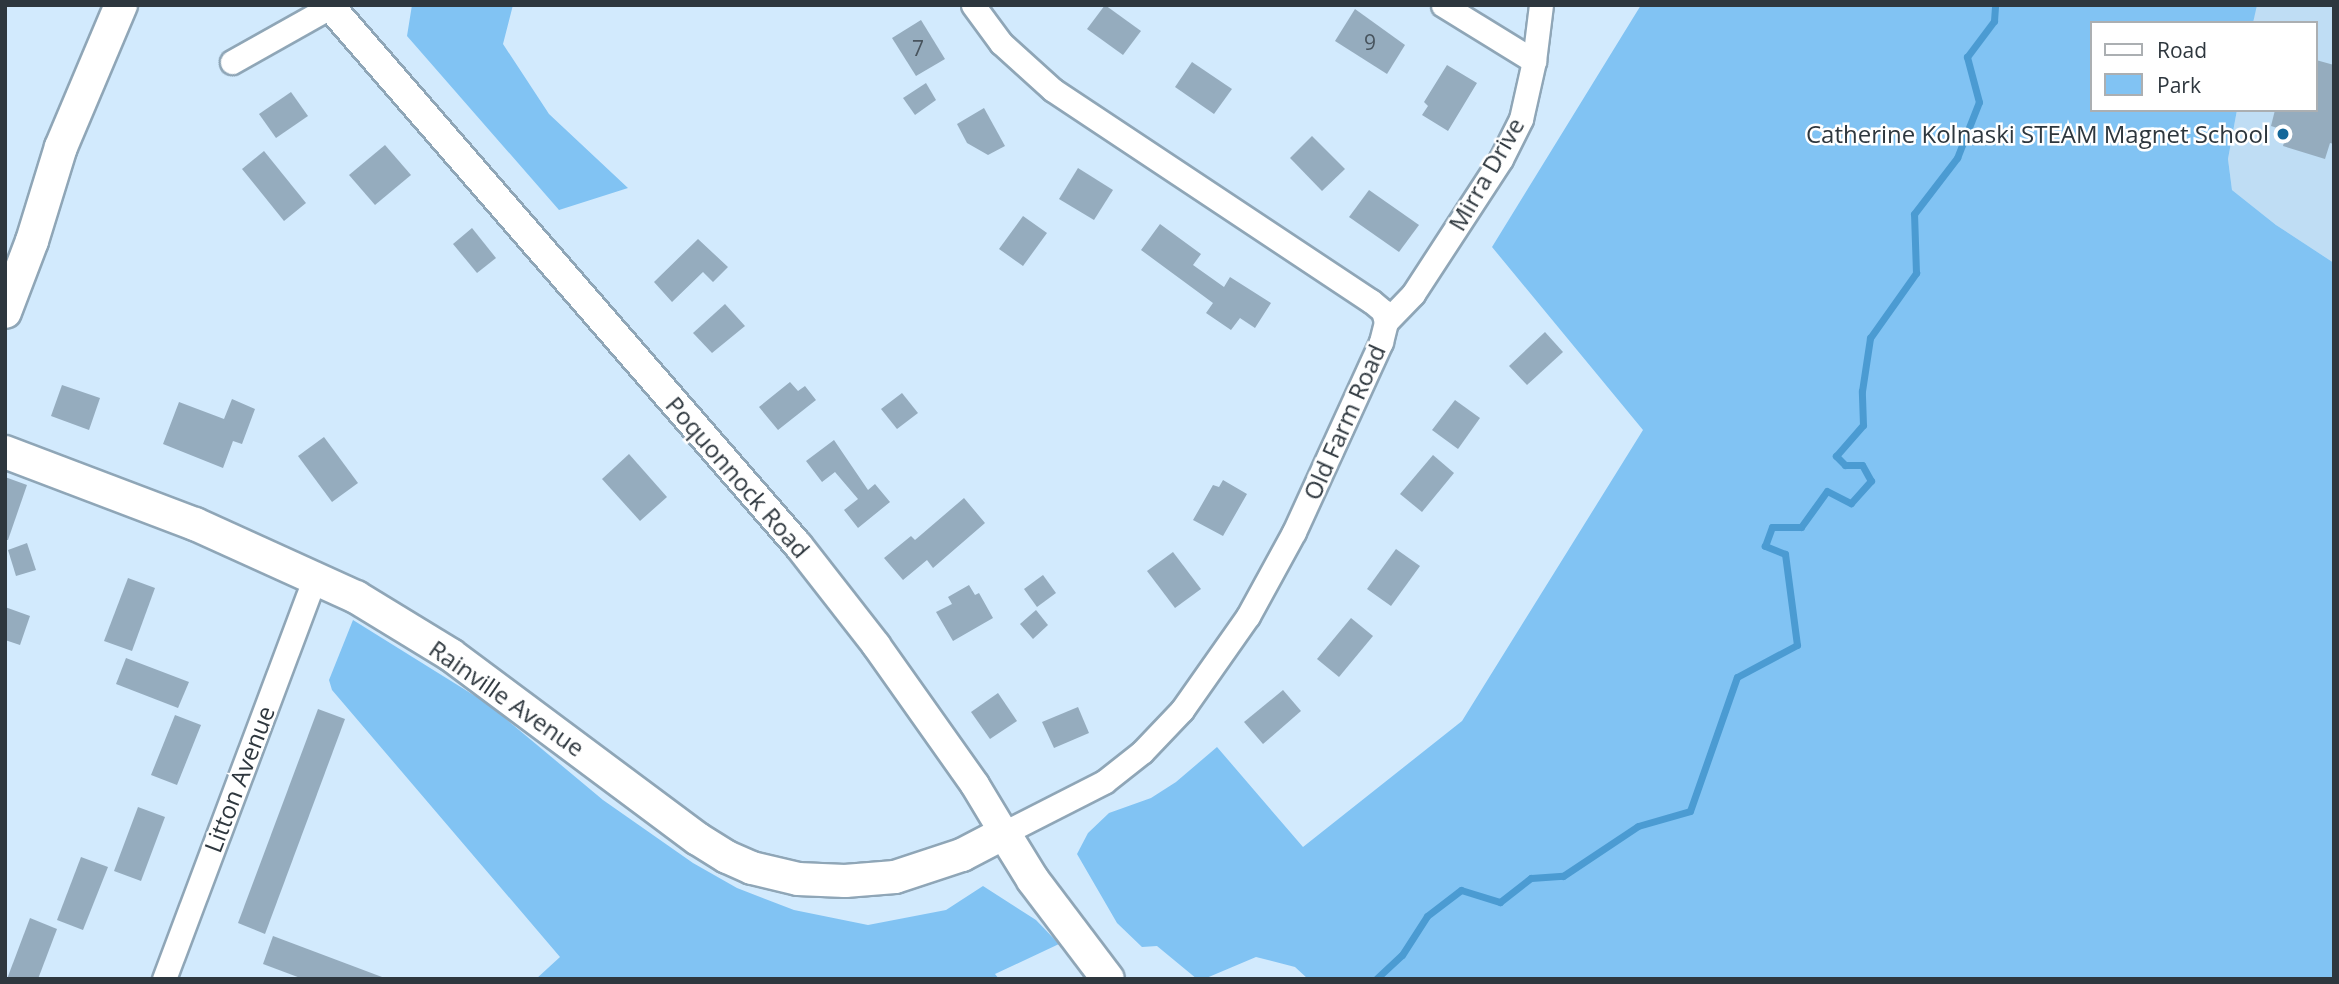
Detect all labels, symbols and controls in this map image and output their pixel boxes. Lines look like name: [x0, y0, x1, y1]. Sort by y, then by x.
legend: [2090, 21, 2318, 112]
house number: 9: [1364, 29, 1376, 55]
house number: 7: [912, 35, 924, 61]
text: Road: [2157, 36, 2207, 64]
text: Park: [2157, 71, 2201, 99]
street label: Mirra Drive: [1442, 112, 1530, 236]
place label: Catherine Kolnaski STEAM Magnet School: [1806, 120, 2269, 148]
marker: Catherine Kolnaski STEAM Magnet School: [2275, 126, 2291, 142]
street label: Old Farm Road: [1297, 340, 1391, 504]
street label: Poquonnock Road: [660, 390, 816, 564]
street label: Rainville Avenue: [424, 634, 590, 762]
street label: Litton Avenue: [198, 702, 280, 856]

